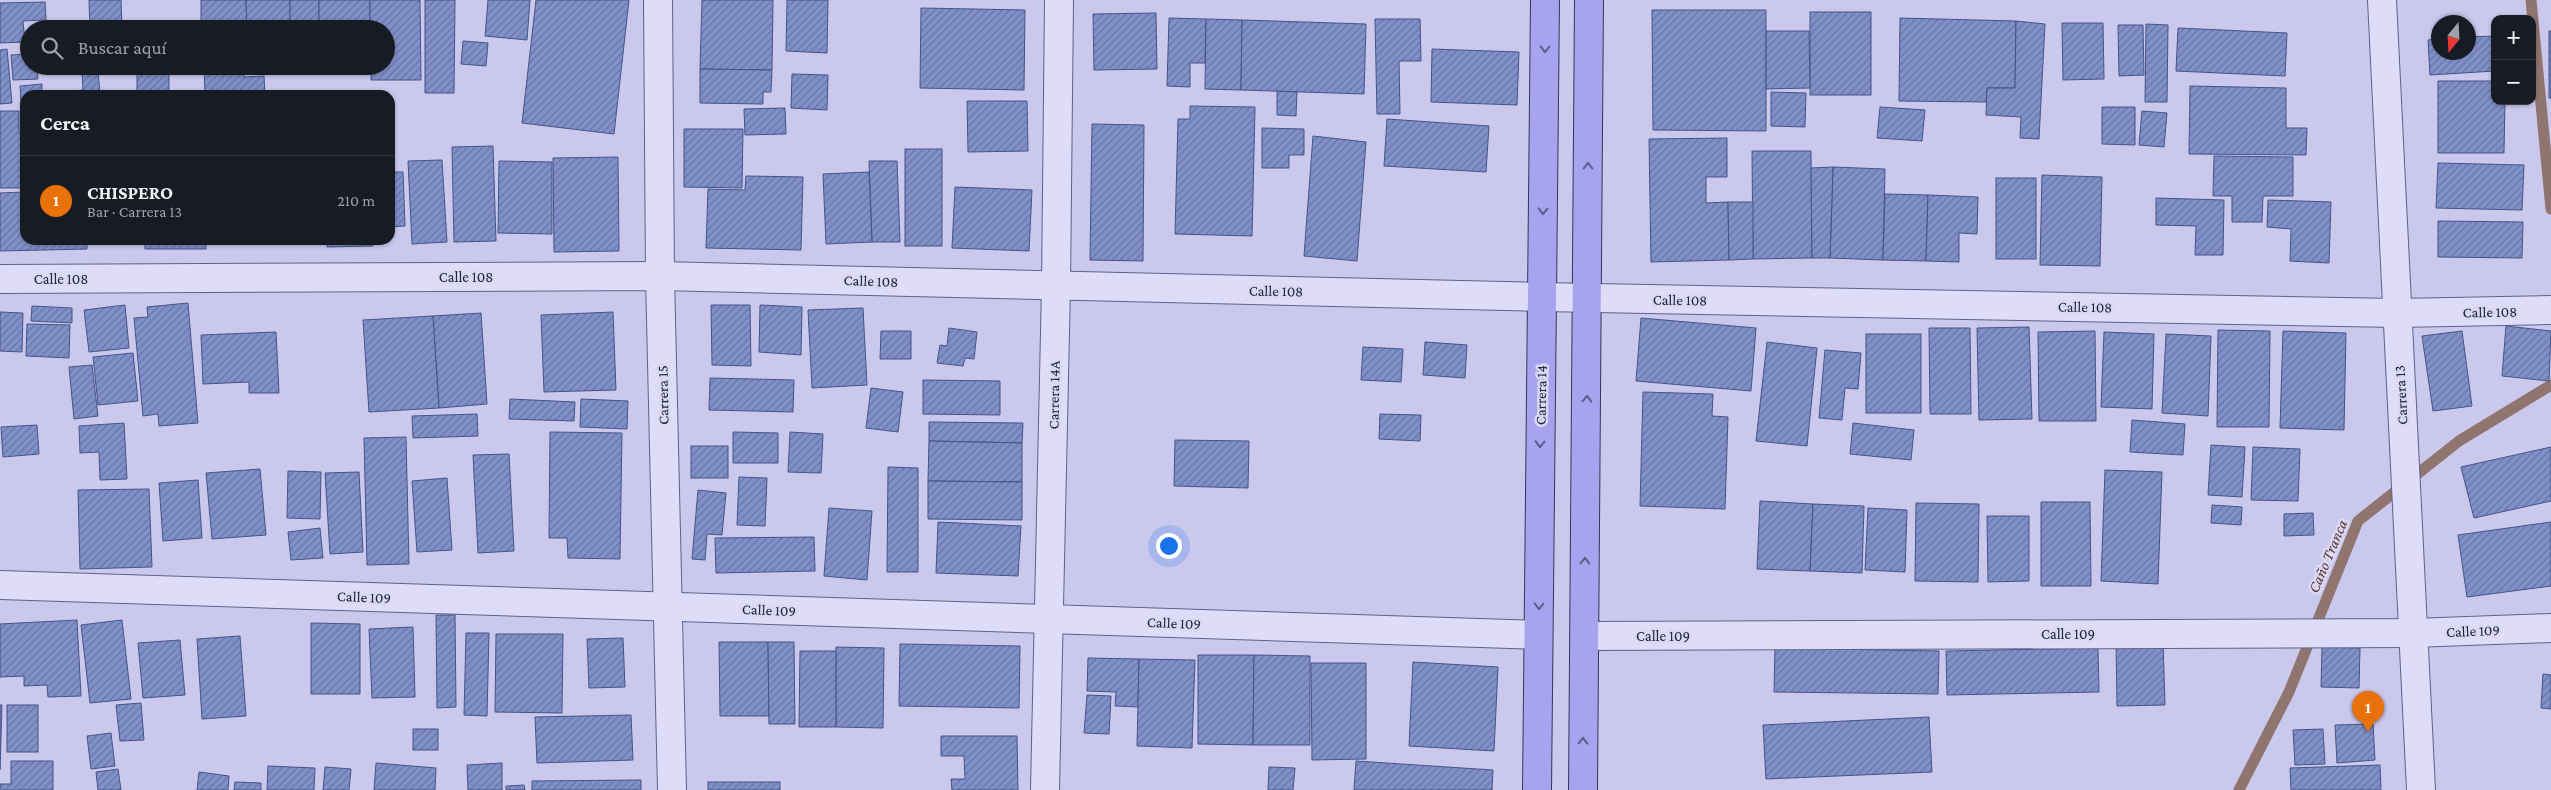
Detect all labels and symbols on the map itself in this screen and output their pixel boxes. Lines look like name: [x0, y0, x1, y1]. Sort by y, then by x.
north arrow: [2431, 15, 2476, 60]
one-way arrow: [1539, 45, 1550, 53]
one-way arrow: [1583, 162, 1593, 170]
one-way arrow: [1538, 208, 1548, 215]
street label: Calle 108: [439, 269, 493, 285]
street label: Calle 108: [34, 271, 88, 287]
street label: Calle 108: [843, 272, 899, 290]
street label: Calle 108: [1249, 283, 1303, 299]
street label: Calle 108: [1653, 292, 1707, 308]
street label: Calle 108: [2058, 299, 2112, 315]
street label: Calle 108: [2463, 304, 2517, 320]
street label: Carrera 14A: [1045, 360, 1063, 429]
street label: Carrera 15: [654, 365, 672, 425]
street label: Carrera 14: [1532, 365, 1550, 425]
street label: Carrera 13: [2391, 365, 2411, 425]
one-way arrow: [1582, 395, 1592, 402]
one-way arrow: [1535, 440, 1546, 448]
water label: Caño Tranca: [2304, 517, 2351, 595]
your location: [1156, 533, 1182, 559]
one-way arrow: [1580, 557, 1590, 565]
street label: Calle 109: [337, 588, 391, 606]
street label: Calle 109: [742, 601, 796, 619]
one-way arrow: [1533, 602, 1544, 610]
street label: Calle 109: [1147, 614, 1201, 632]
street label: Calle 109: [2446, 622, 2500, 640]
street label: Calle 109: [2041, 626, 2095, 642]
street label: Calle 109: [1636, 628, 1690, 644]
pin: 1: [2352, 691, 2384, 732]
one-way arrow: [1578, 737, 1588, 745]

